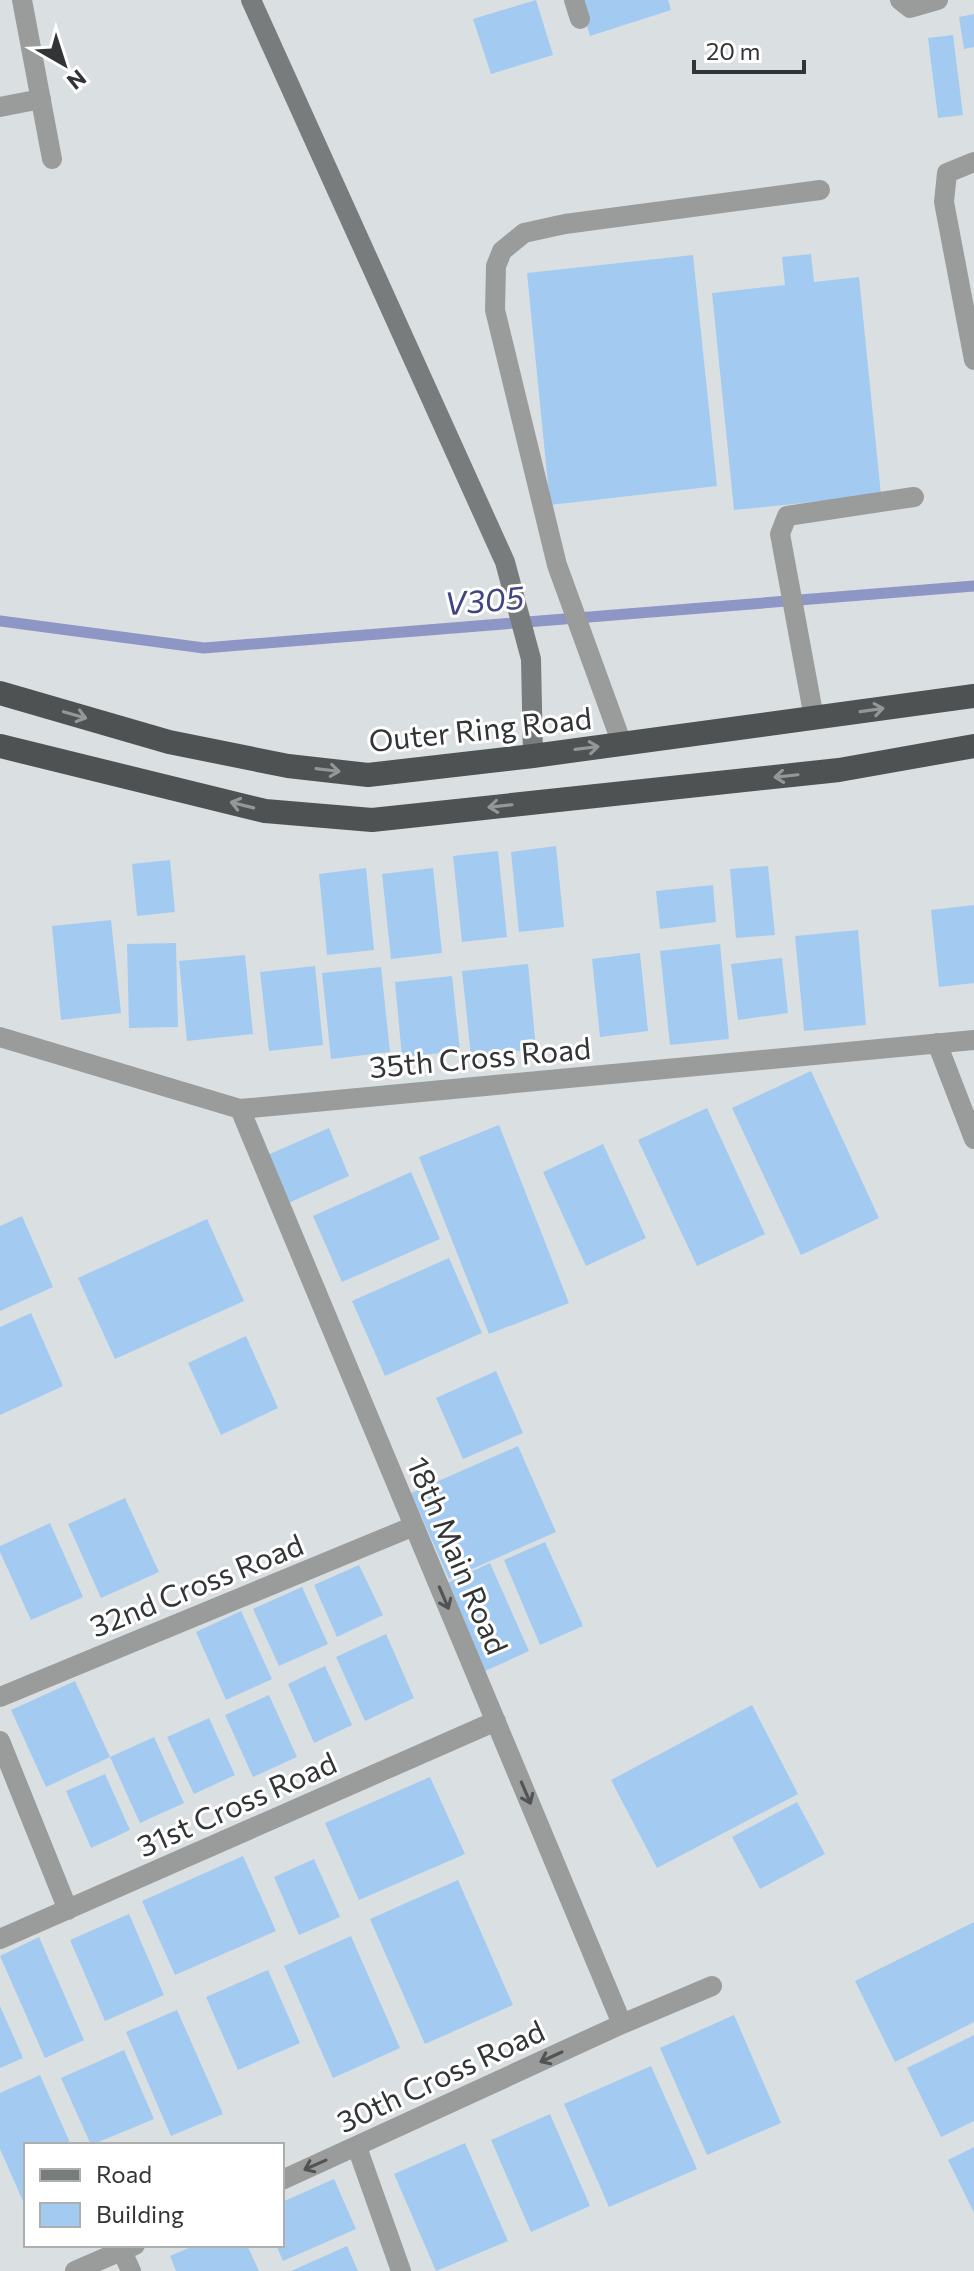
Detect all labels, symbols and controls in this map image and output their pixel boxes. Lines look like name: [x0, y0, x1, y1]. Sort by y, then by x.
north arrow: [24, 24, 104, 104]
scale bar: [694, 24, 804, 74]
text: 20 m: [706, 36, 760, 65]
text: N: [62, 64, 92, 96]
water label: V305: [443, 576, 526, 622]
street label: Outer Ring Road: [367, 698, 593, 758]
one-way arrow: [859, 702, 884, 717]
one-way arrow: [61, 708, 87, 723]
one-way arrow: [573, 741, 600, 756]
one-way arrow: [315, 763, 341, 778]
one-way arrow: [774, 768, 800, 783]
one-way arrow: [230, 797, 255, 812]
one-way arrow: [487, 799, 514, 814]
street label: 35th Cross Road: [368, 1028, 592, 1084]
street label: 18th Main Road: [401, 1451, 517, 1659]
street label: 32nd Cross Road: [84, 1524, 308, 1644]
one-way arrow: [438, 1585, 453, 1610]
street label: 31st Cross Road: [131, 1743, 341, 1863]
one-way arrow: [519, 1780, 534, 1805]
street label: 30th Cross Road: [330, 2011, 550, 2139]
one-way arrow: [539, 2050, 563, 2065]
legend: [24, 2143, 284, 2247]
one-way arrow: [303, 2158, 327, 2173]
text: Road: [96, 2159, 152, 2188]
text: Building: [96, 2199, 184, 2228]

